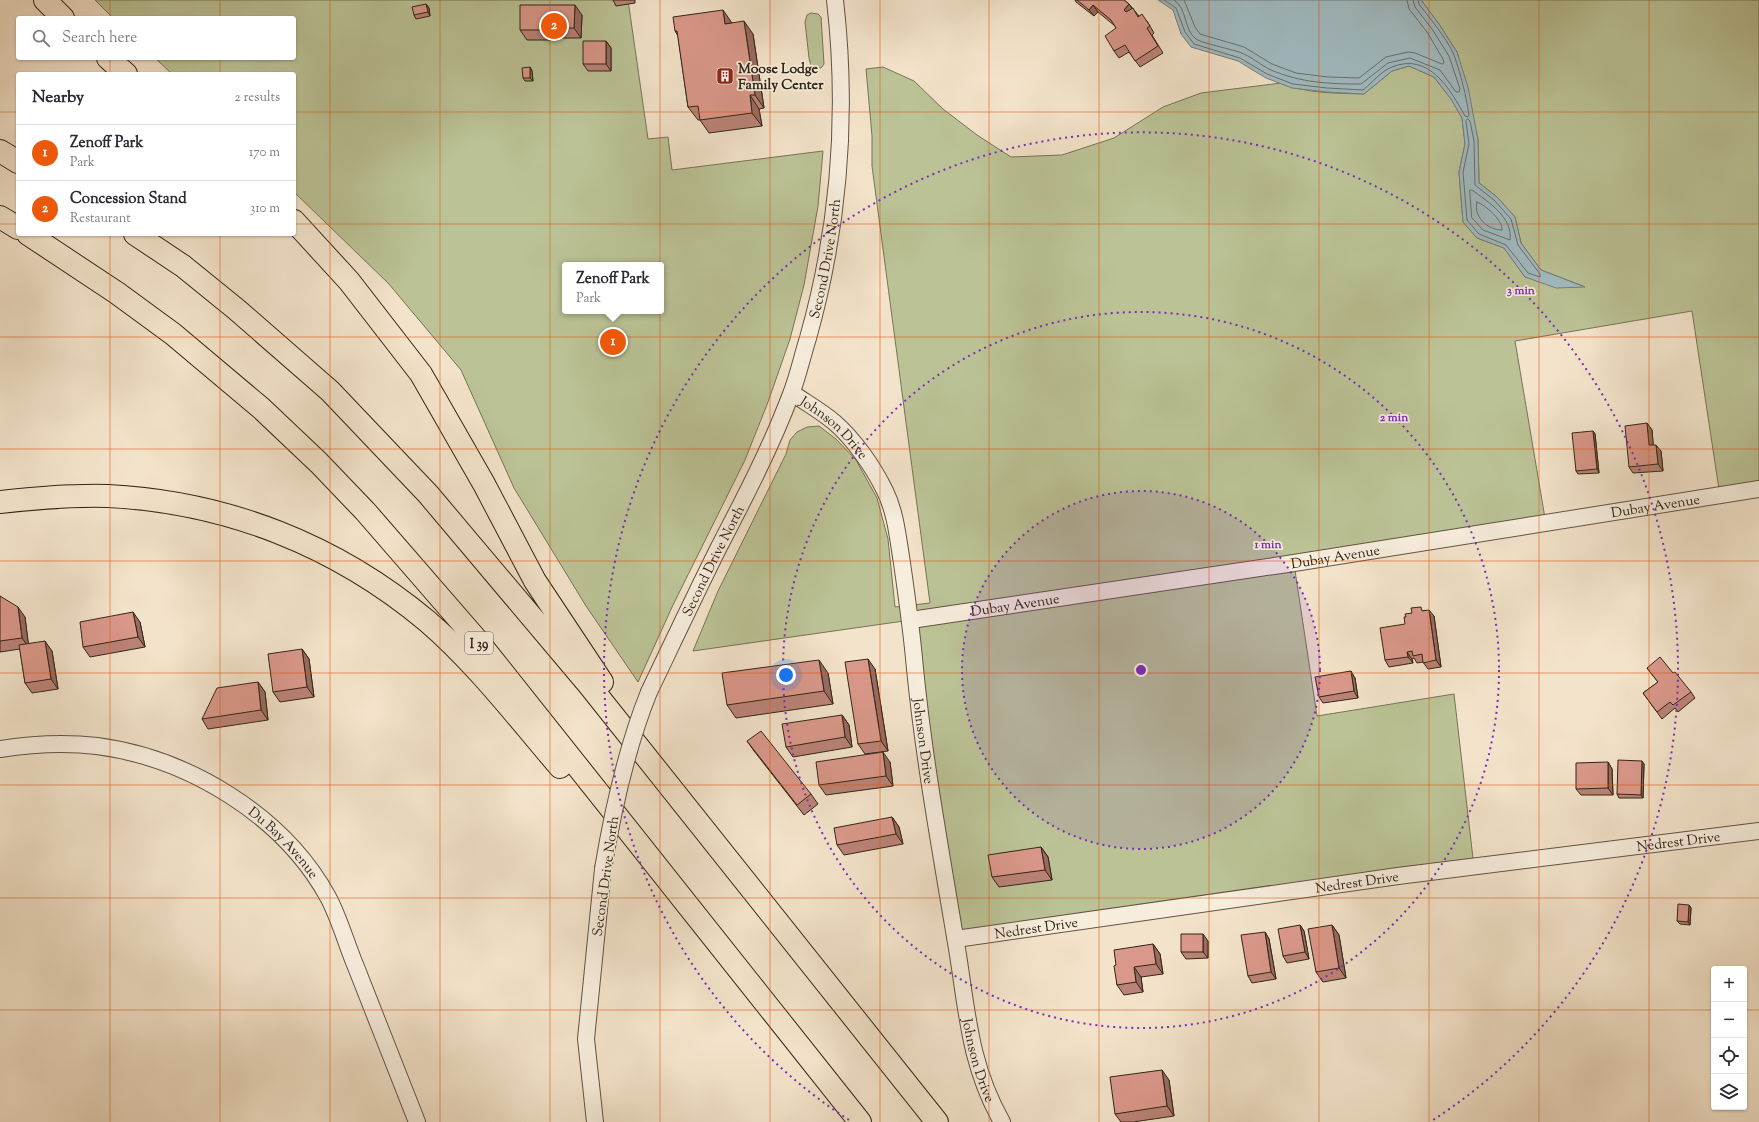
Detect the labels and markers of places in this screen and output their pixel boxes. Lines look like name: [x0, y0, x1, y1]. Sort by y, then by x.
pin: 2: [541, 11, 567, 41]
place label: Moose Lodge Family Center: [738, 60, 824, 96]
building icon: Moose Lodge Family Center: [715, 66, 735, 86]
pin: 1: [600, 327, 626, 357]
centre of rings: [1134, 663, 1148, 677]

